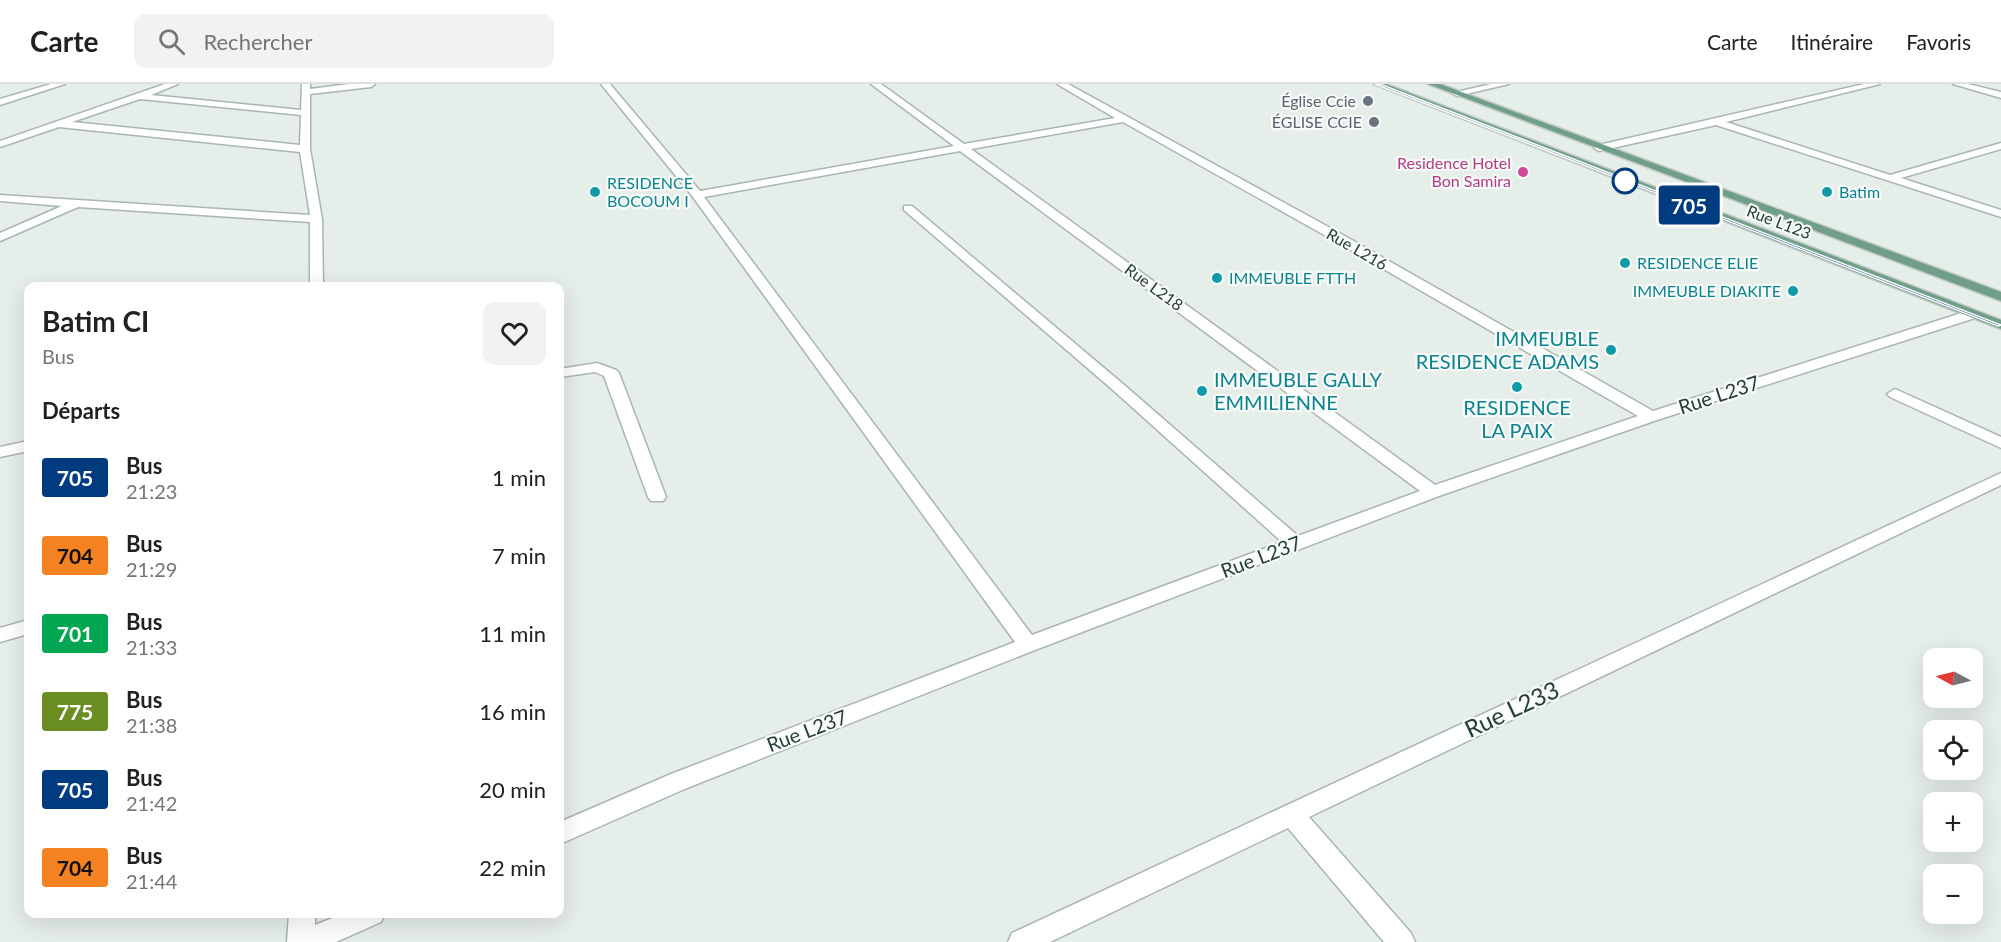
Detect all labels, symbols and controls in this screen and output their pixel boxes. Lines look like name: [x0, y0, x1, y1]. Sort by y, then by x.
search box: [134, 14, 554, 68]
text: Carte: [30, 24, 98, 58]
icon: search: [155, 25, 188, 58]
text: Rechercher: [203, 28, 312, 55]
text: Carte: [1707, 29, 1758, 54]
text: Itinéraire: [1791, 29, 1873, 54]
text: Favoris: [1906, 29, 1971, 54]
place label: Église Ccie: [1281, 91, 1356, 110]
marker: Église Ccie: [1361, 94, 1375, 108]
place label: ÉGLISE CCIE: [1272, 112, 1362, 131]
marker: ÉGLISE CCIE: [1367, 115, 1381, 129]
place label: Residence Hotel Bon Samira: [1397, 153, 1511, 190]
marker: Residence Hotel Bon Samira: [1516, 165, 1530, 179]
unlabelled marker: [1612, 168, 1638, 194]
place label: RESIDENCE BOCOUM I: [607, 173, 693, 210]
place label: Batim: [1839, 182, 1880, 201]
marker: RESIDENCE BOCOUM I: [588, 185, 602, 199]
marker: Batim: [1820, 185, 1834, 199]
line badge: 705: [1654, 186, 1724, 224]
text: 705: [1671, 193, 1707, 218]
street label: Rue L123: [1744, 201, 1814, 242]
street label: Rue L216: [1323, 224, 1391, 274]
place label: RESIDENCE ELIE: [1637, 253, 1758, 272]
marker: RESIDENCE ELIE: [1618, 256, 1632, 270]
street label: Rue L218: [1122, 259, 1187, 314]
place label: IMMEUBLE FTTH: [1229, 268, 1356, 287]
marker: IMMEUBLE FTTH: [1210, 271, 1224, 285]
place label: IMMEUBLE DIAKITE: [1633, 281, 1781, 300]
marker: IMMEUBLE DIAKITE: [1786, 284, 1800, 298]
button: heart: [483, 302, 546, 365]
text: Batim CI: [42, 304, 149, 338]
place label: IMMEUBLE RESIDENCE ADAMS: [1416, 326, 1599, 373]
marker: IMMEUBLE RESIDENCE ADAMS: [1604, 343, 1618, 357]
text: Bus: [42, 344, 75, 368]
place label: IMMEUBLE GALLY EMMILIENNE: [1214, 367, 1383, 414]
street label: Rue L237: [1675, 370, 1762, 418]
marker: RESIDENCE LA PAIX: [1510, 380, 1524, 394]
marker: IMMEUBLE GALLY EMMILIENNE: [1195, 384, 1209, 398]
place label: RESIDENCE LA PAIX: [1463, 395, 1571, 442]
text: Départs: [42, 397, 120, 424]
text: Bus: [126, 452, 162, 479]
text: 1 min: [492, 464, 546, 491]
text: 705: [57, 465, 93, 490]
text: 21:23: [126, 479, 177, 503]
text: Bus: [126, 530, 162, 557]
street label: Rue L237: [1217, 530, 1304, 582]
text: 7 min: [492, 542, 546, 569]
text: 704: [57, 543, 93, 568]
text: 21:29: [126, 557, 177, 581]
text: Bus: [126, 608, 162, 635]
text: 11 min: [479, 620, 546, 647]
text: 701: [57, 621, 93, 646]
text: 21:33: [126, 635, 177, 659]
north arrow: [1923, 648, 1983, 708]
map controls: [1923, 648, 1983, 924]
street label: Rue L233: [1460, 674, 1563, 743]
text: Bus: [126, 686, 162, 713]
text: 16 min: [479, 698, 546, 725]
text: 775: [57, 699, 93, 724]
street label: Rue L237: [763, 704, 850, 756]
text: 21:38: [126, 713, 177, 737]
button: locate: [1923, 720, 1983, 780]
text: Bus: [126, 764, 162, 791]
text: 20 min: [479, 776, 546, 803]
text: 705: [57, 777, 93, 802]
text: 21:42: [126, 791, 177, 815]
button: +: [1923, 792, 1983, 852]
text: Bus: [126, 842, 162, 869]
text: 22 min: [479, 854, 546, 881]
text: 704: [57, 855, 93, 880]
button: −: [1923, 864, 1983, 924]
text: 21:44: [126, 869, 177, 893]

